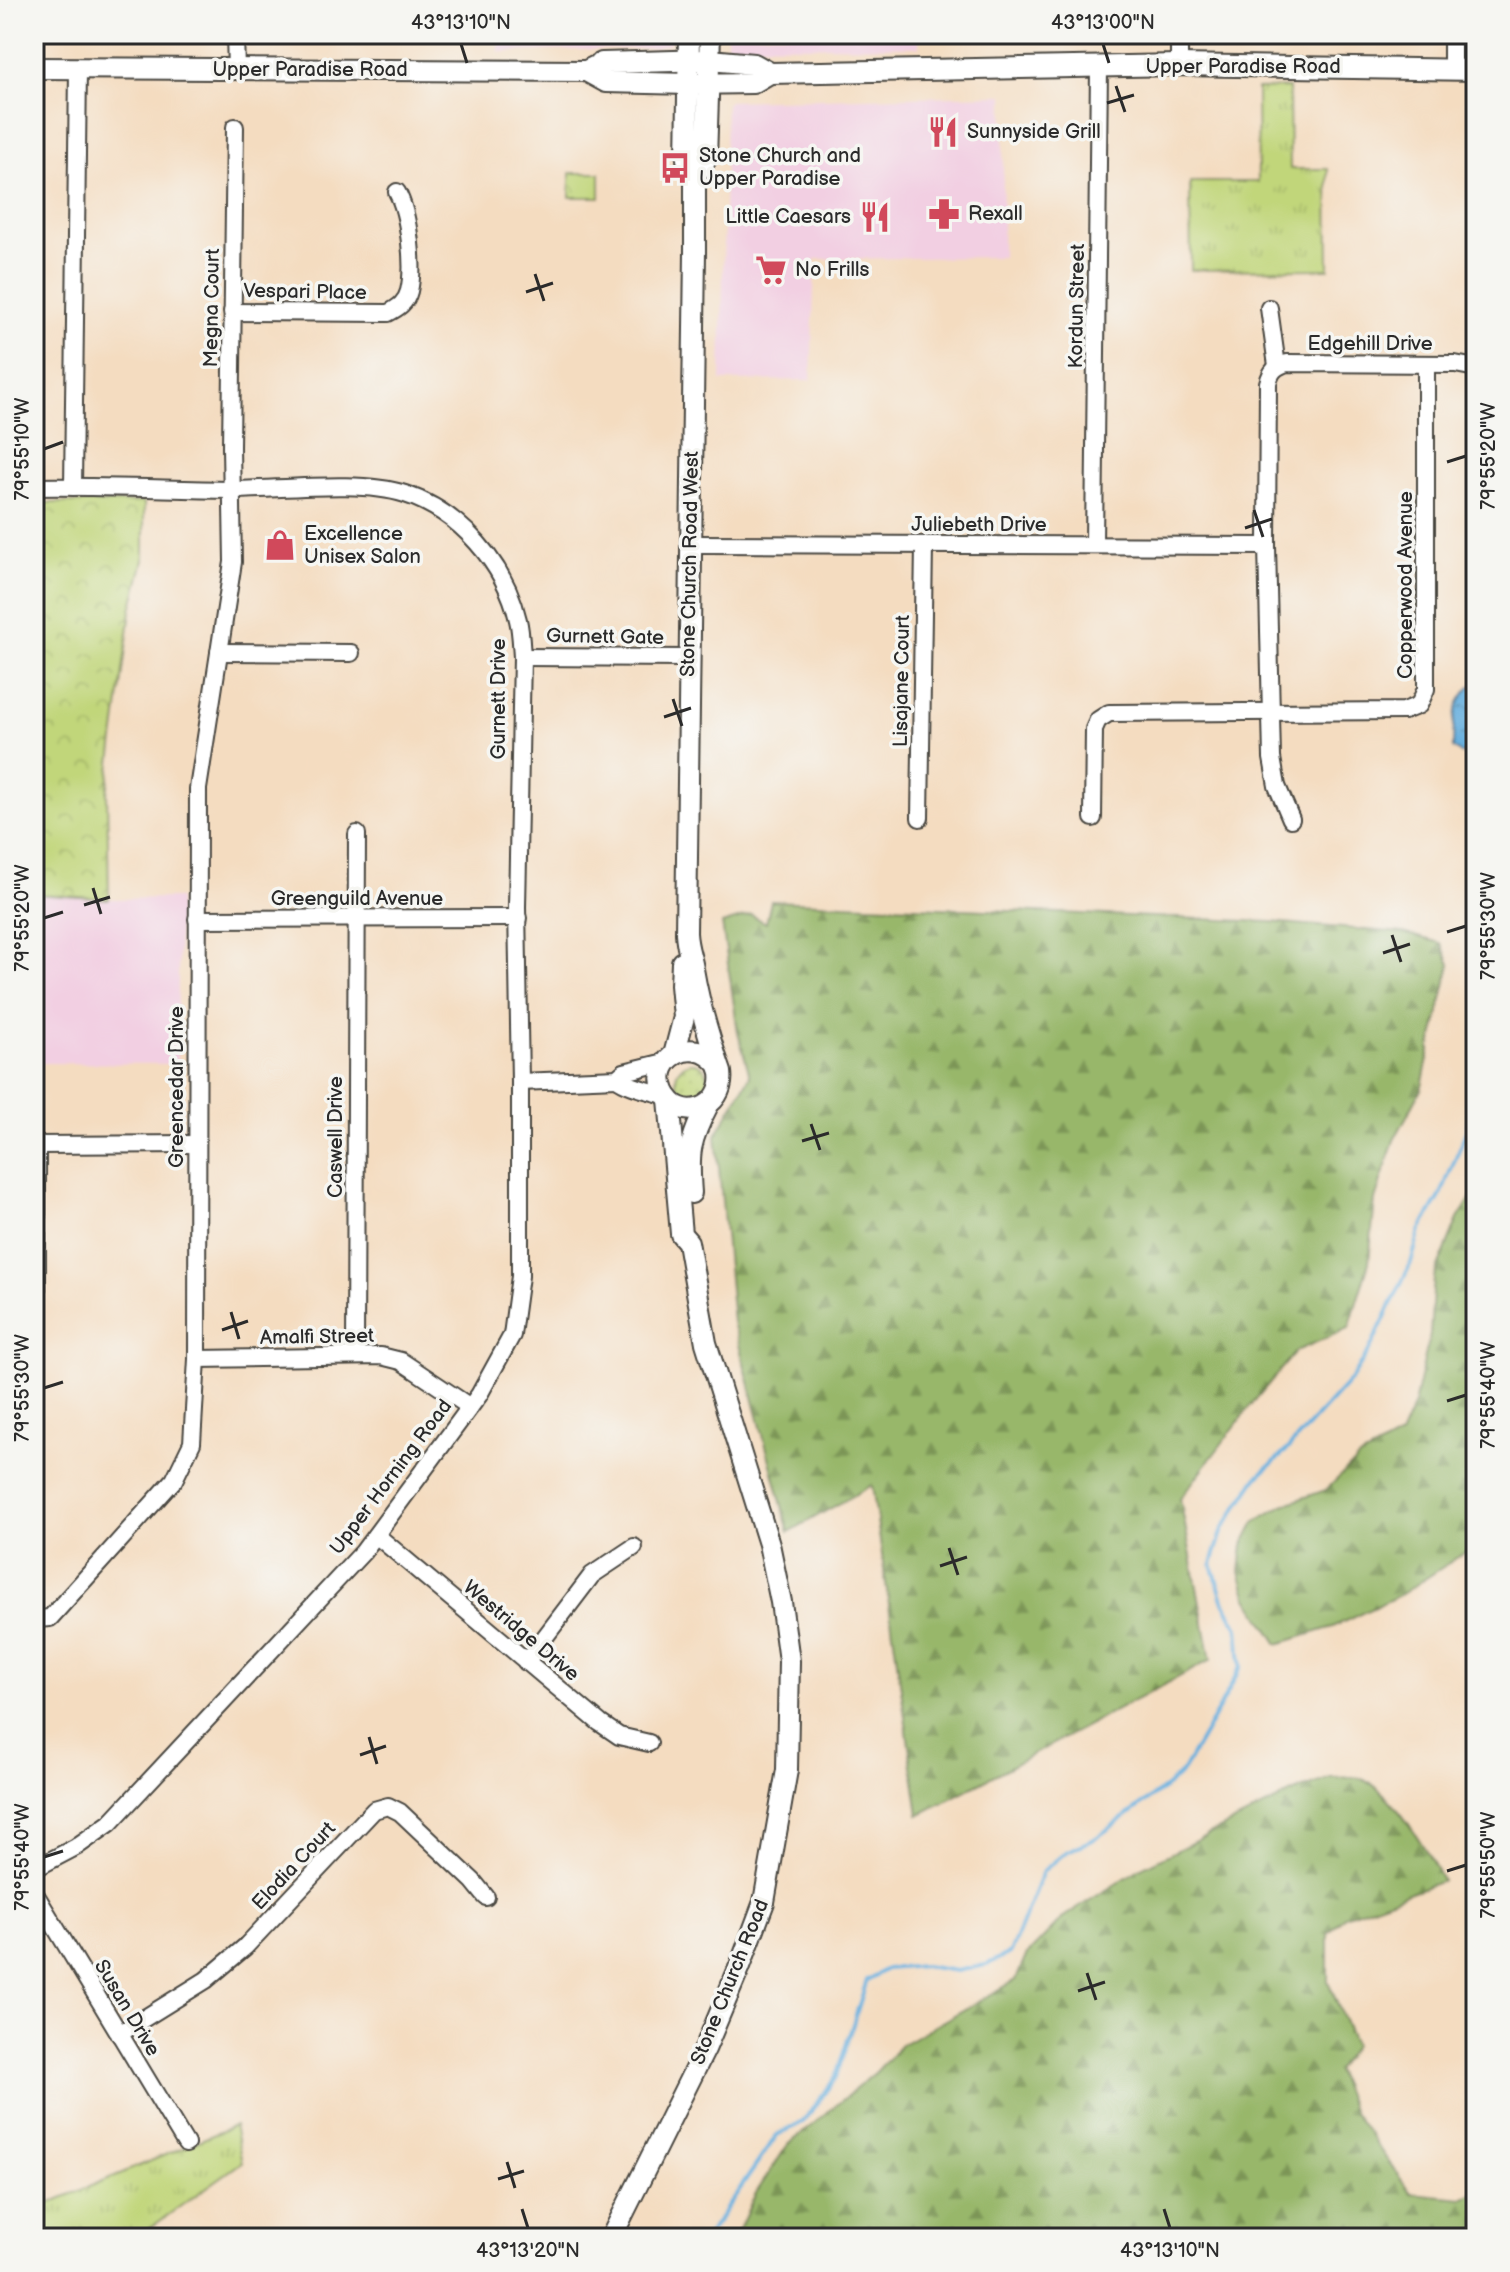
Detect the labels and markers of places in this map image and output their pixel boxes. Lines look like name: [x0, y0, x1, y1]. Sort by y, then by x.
restaurant icon: Sunnyside Grill: [926, 115, 960, 149]
place label: Sunnyside Grill: [967, 120, 1101, 144]
place label: Stone Church and Upper Paradise: [699, 144, 861, 191]
bus stop icon: Stone Church and Upper Paradise: [658, 151, 692, 185]
pharmacy icon: Rexall: [927, 197, 961, 231]
restaurant icon: Little Caesars: [858, 200, 892, 234]
place label: Rexall: [968, 202, 1023, 226]
place label: Little Caesars: [725, 205, 851, 229]
supermarket icon: No Frills: [754, 253, 788, 287]
place label: No Frills: [795, 258, 870, 282]
place label: Excellence Unisex Salon: [304, 522, 421, 569]
shop icon: Excellence Unisex Salon: [263, 528, 297, 562]

